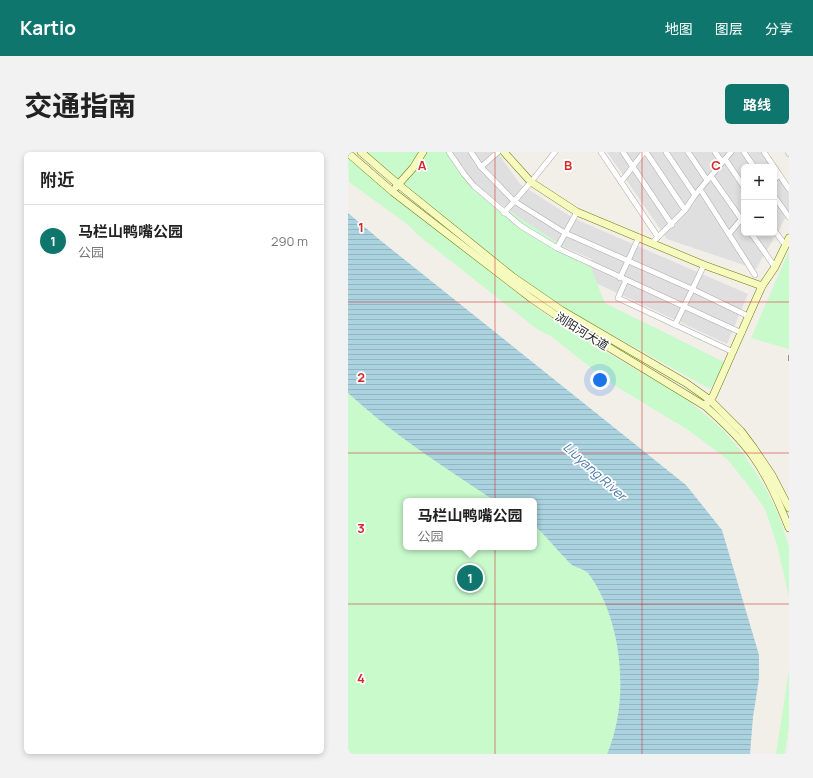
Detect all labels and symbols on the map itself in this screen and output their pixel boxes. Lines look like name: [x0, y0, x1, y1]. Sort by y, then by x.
text: A: [418, 156, 427, 174]
text: B: [564, 156, 572, 174]
text: C: [711, 156, 721, 174]
text: 1: [358, 218, 364, 236]
street label: 浏阳河大道: [552, 308, 612, 354]
text: 2: [357, 368, 365, 386]
your location: [590, 370, 610, 390]
water label: Liuyang River: [560, 438, 632, 506]
text: 3: [357, 519, 365, 537]
pin: 1: [457, 563, 483, 593]
text: 4: [357, 669, 365, 687]

